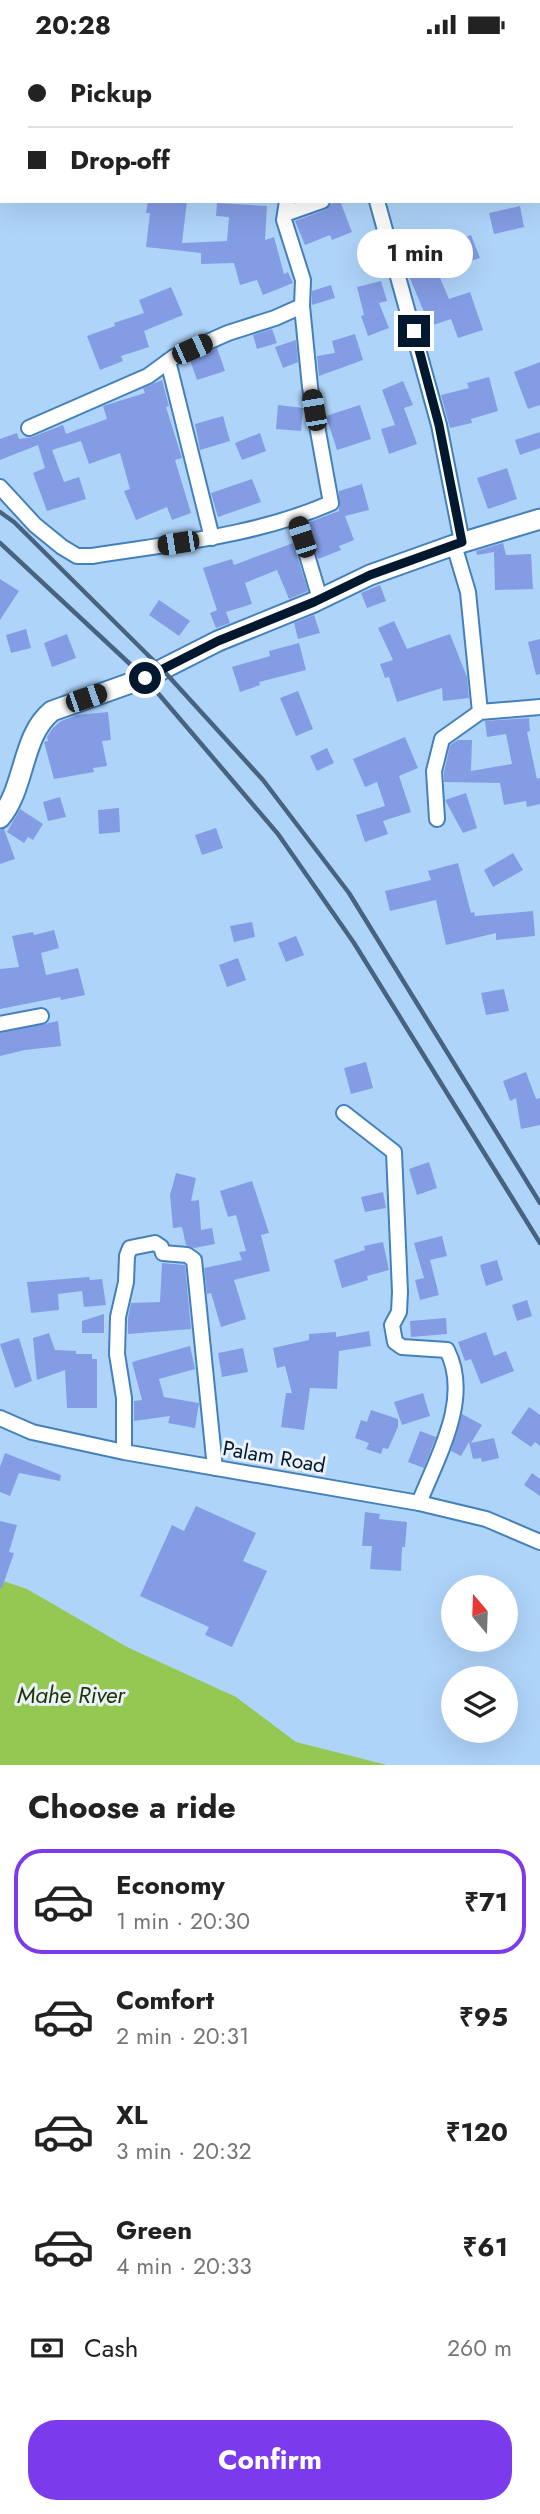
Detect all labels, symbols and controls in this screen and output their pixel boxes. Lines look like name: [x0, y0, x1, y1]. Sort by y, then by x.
text: 20:28: [35, 6, 111, 44]
text: Pickup: [70, 74, 152, 112]
text: Drop-off: [70, 141, 170, 179]
callout: 1 min: [356, 229, 472, 279]
text: 1 min: [386, 236, 444, 270]
route end: [398, 315, 430, 347]
car: [169, 331, 216, 367]
car: [301, 387, 328, 433]
car: [286, 514, 319, 560]
car: [156, 529, 201, 557]
route start: [129, 662, 161, 694]
car: [63, 681, 110, 715]
street label: Palam Road: [220, 1433, 328, 1481]
north arrow: [441, 1575, 518, 1652]
map controls: [441, 1575, 518, 1743]
button: layers: [441, 1666, 518, 1743]
water label: Mahe River: [17, 1678, 126, 1712]
text: Choose a ride: [28, 1784, 236, 1830]
text: Economy: [116, 1866, 225, 1904]
icon: car: [32, 1870, 95, 1933]
text: ₹71: [464, 1883, 508, 1921]
text: 1 min · 20:30: [116, 1904, 250, 1938]
text: Comfort: [116, 1981, 214, 2019]
icon: car: [32, 1985, 95, 2048]
text: ₹95: [459, 1998, 508, 2036]
text: 2 min · 20:31: [116, 2019, 249, 2053]
text: XL: [116, 2096, 148, 2134]
icon: car: [32, 2100, 95, 2163]
text: ₹120: [446, 2113, 508, 2151]
text: 3 min · 20:32: [116, 2134, 252, 2168]
text: Green: [116, 2211, 192, 2249]
icon: car: [32, 2215, 95, 2278]
text: ₹61: [462, 2228, 508, 2266]
text: 4 min · 20:33: [116, 2249, 252, 2283]
icon: cash: [28, 2329, 66, 2367]
text: Cash: [84, 2329, 138, 2367]
text: 260 m: [447, 2331, 512, 2365]
button: Confirm: [28, 2420, 512, 2500]

